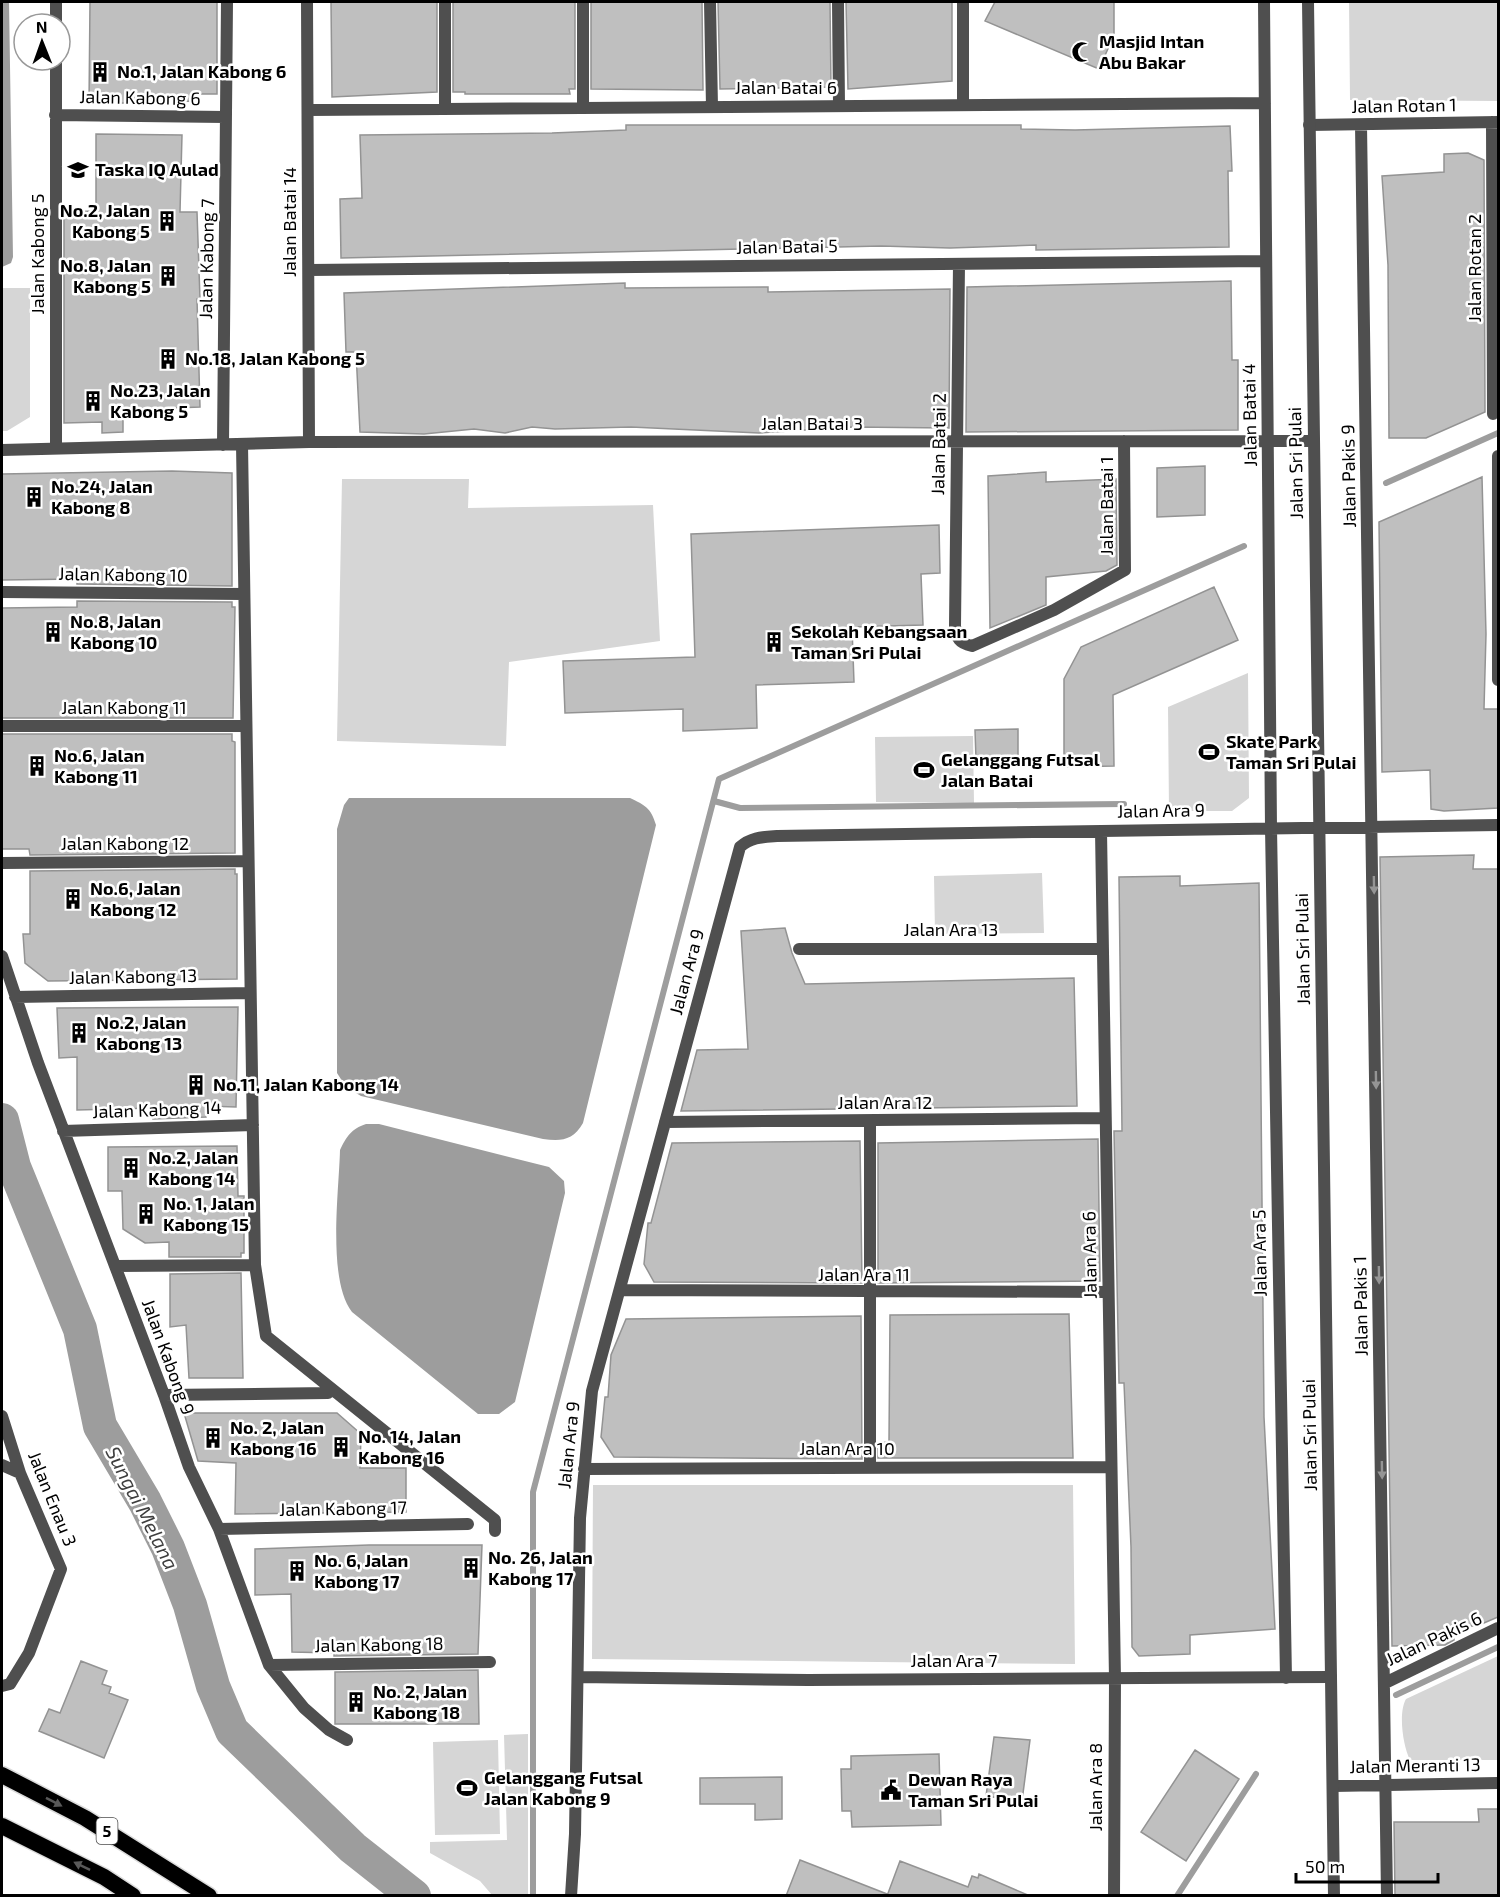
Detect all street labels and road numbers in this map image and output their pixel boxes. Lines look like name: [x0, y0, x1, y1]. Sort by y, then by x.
street label: Jalan Batai 6: [735, 76, 837, 98]
street label: Jalan Kabong 6: [79, 85, 201, 109]
street label: Jalan Rotan 1: [1351, 93, 1457, 117]
street label: Jalan Batai 14: [278, 167, 300, 277]
street label: Jalan Kabong 5: [26, 194, 48, 314]
street label: Jalan Kabong 7: [194, 199, 218, 319]
street label: Jalan Rotan 2: [1463, 214, 1485, 322]
street label: Jalan Batai 5: [736, 234, 838, 258]
street label: Jalan Batai 4: [1237, 363, 1261, 467]
street label: Jalan Batai 2: [926, 393, 950, 495]
street label: Jalan Sri Pulai: [1283, 407, 1307, 519]
street label: Jalan Batai 3: [761, 412, 863, 434]
street label: Jalan Pakis 9: [1336, 424, 1360, 528]
street label: Jalan Batai 1: [1095, 456, 1117, 556]
street label: Jalan Kabong 10: [58, 562, 188, 586]
street label: Jalan Kabong 11: [61, 696, 187, 718]
street label: Jalan Ara 9: [1117, 798, 1205, 822]
street label: Jalan Kabong 12: [61, 832, 189, 854]
street label: Jalan Sri Pulai: [1290, 893, 1314, 1005]
street label: Jalan Ara 13: [904, 918, 998, 940]
street label: Jalan Ara 9: [664, 926, 708, 1017]
street label: Jalan Kabong 13: [69, 964, 197, 988]
street label: Jalan Ara 12: [838, 1091, 932, 1113]
street label: Jalan Kabong 14: [92, 1096, 222, 1122]
street label: Jalan Ara 5: [1247, 1209, 1271, 1297]
street label: Jalan Ara 6: [1077, 1211, 1101, 1299]
street label: Jalan Pakis 1: [1348, 1256, 1372, 1356]
street label: Jalan Ara 11: [818, 1263, 910, 1285]
street label: Jalan Kabong 9: [138, 1296, 200, 1418]
street label: Jalan Sri Pulai: [1297, 1379, 1321, 1491]
street label: Jalan Ara 9: [552, 1400, 584, 1490]
street label: Jalan Ara 10: [799, 1437, 895, 1459]
street label: Jalan Enau 3: [24, 1448, 82, 1549]
street label: Jalan Kabong 17: [279, 1496, 407, 1520]
street label: Jalan Pakis 6: [1382, 1606, 1485, 1670]
street label: Jalan Kabong 18: [314, 1632, 444, 1656]
street label: Jalan Ara 7: [911, 1649, 997, 1671]
street label: Jalan Ara 8: [1084, 1743, 1106, 1831]
street label: Jalan Meranti 13: [1349, 1753, 1481, 1777]
road number: 5: [96, 1818, 118, 1844]

